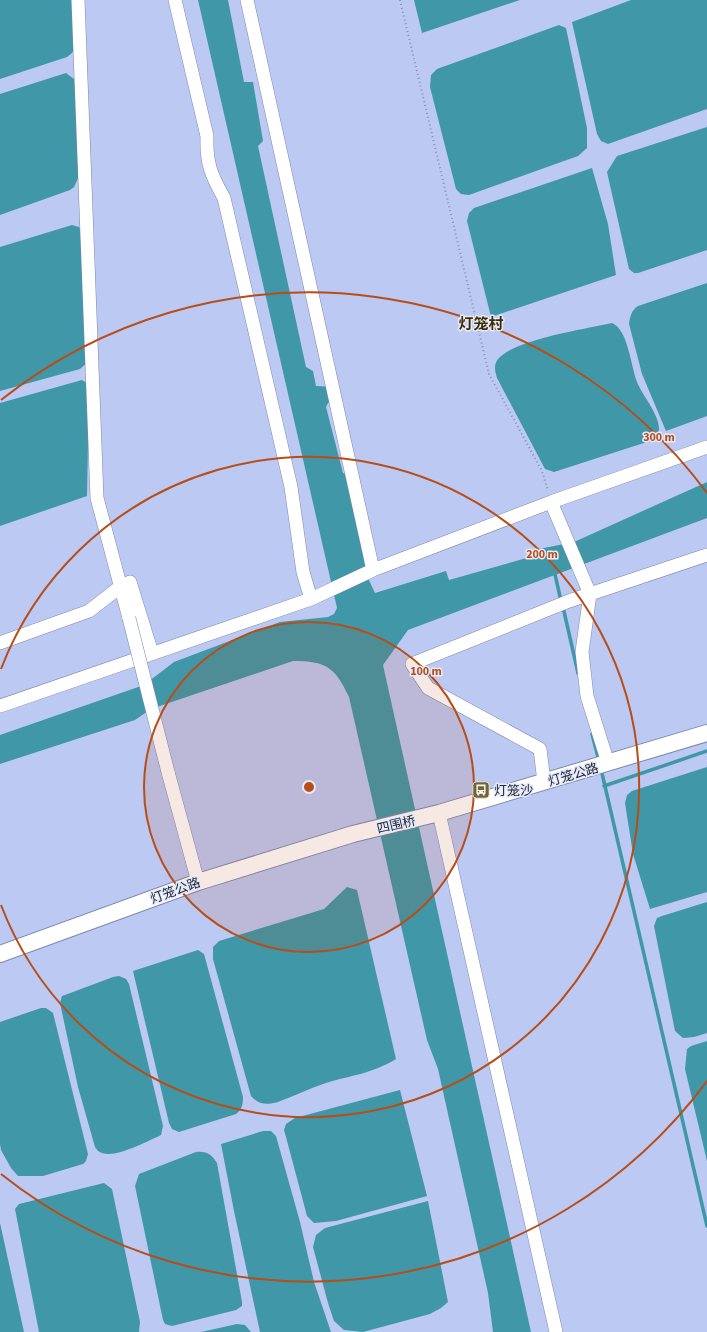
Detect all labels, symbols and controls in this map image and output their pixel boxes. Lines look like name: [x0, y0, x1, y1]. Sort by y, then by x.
district label: 灯笼村: [458, 314, 504, 335]
text: 300 m: [643, 429, 675, 446]
text: 200 m: [526, 546, 558, 563]
text: 100 m: [410, 663, 442, 680]
street label: 灯笼公路: [546, 759, 601, 791]
centre of rings: [302, 780, 316, 794]
bus stop icon: 灯笼沙: [471, 780, 491, 800]
place label: 灯笼沙: [494, 782, 533, 800]
street label: 四围桥: [375, 812, 417, 838]
street label: 灯笼公路: [148, 874, 203, 908]

